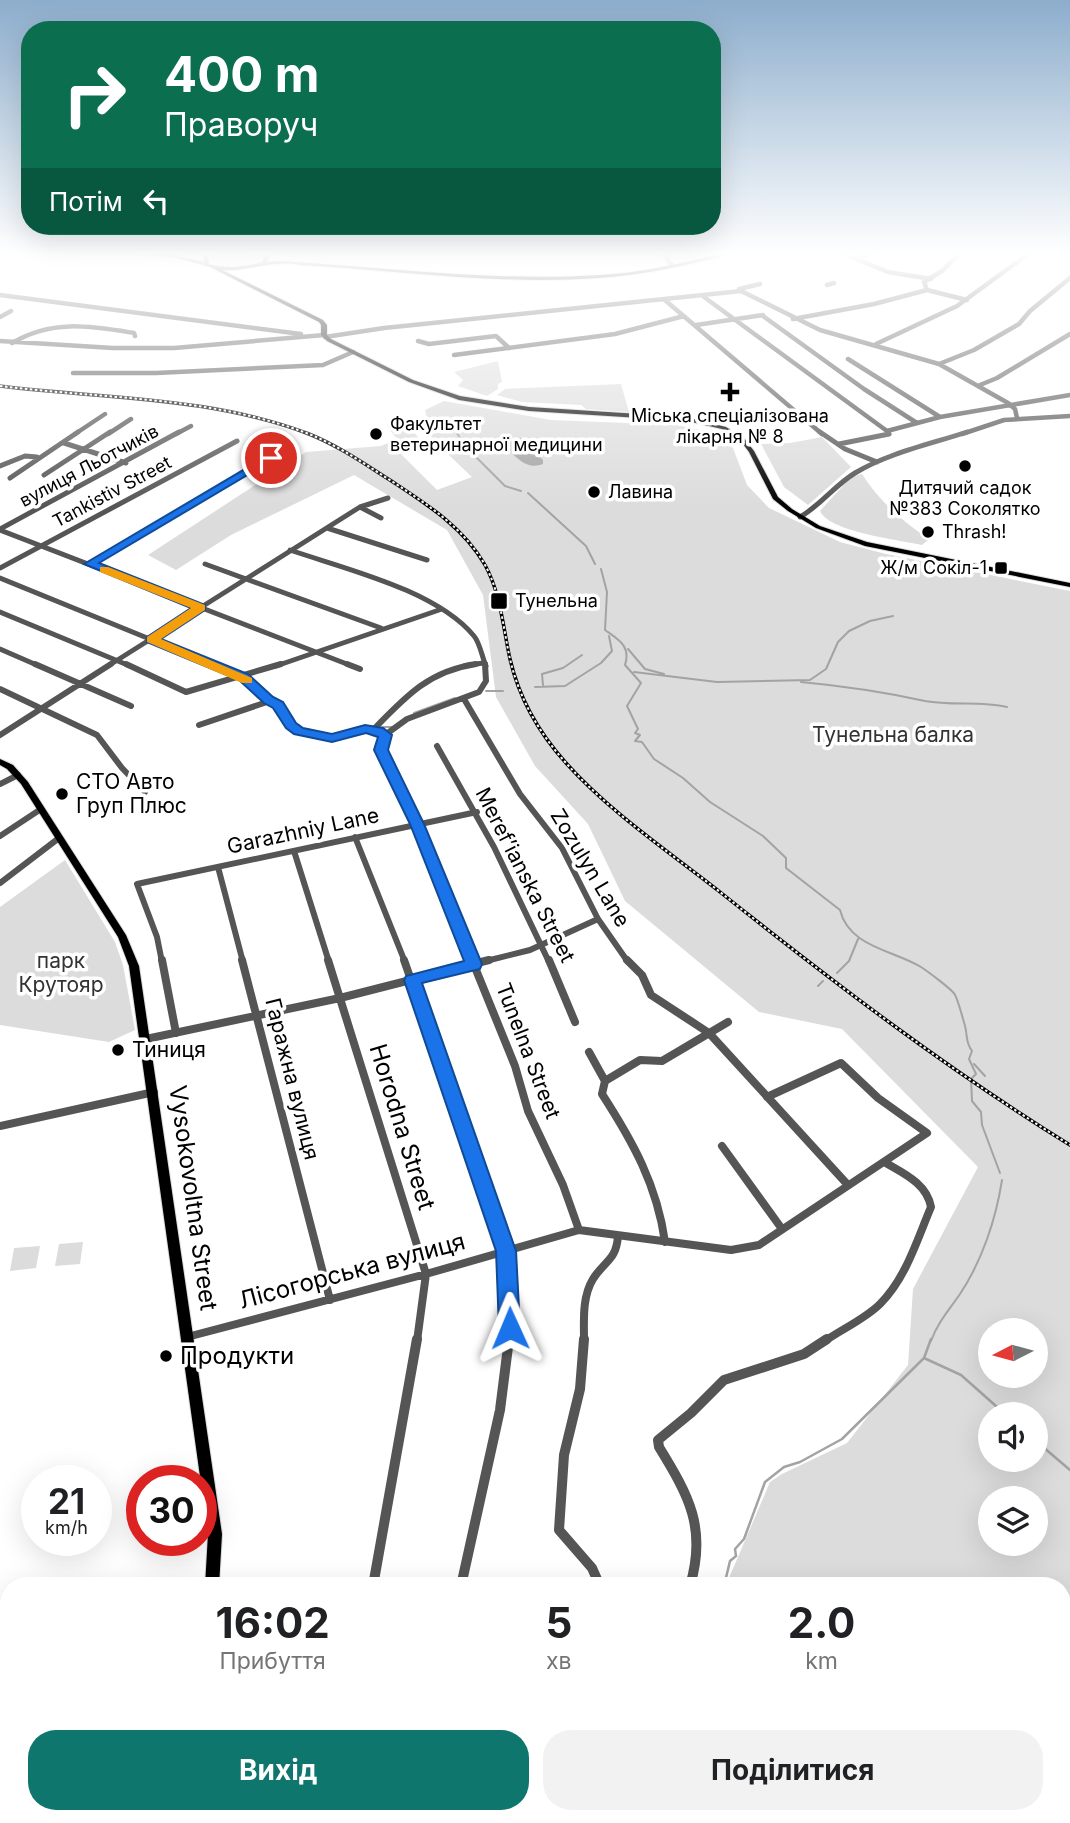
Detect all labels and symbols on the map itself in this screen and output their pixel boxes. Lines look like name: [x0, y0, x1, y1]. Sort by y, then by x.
marker: Міська спеціалізована лікарня № 8: [720, 382, 740, 402]
place label: Міська спеціалізована лікарня № 8: [631, 405, 829, 447]
place label: Факультет ветеринарної медицини: [390, 413, 603, 455]
street label: вулиця Льотчиків: [16, 420, 162, 511]
marker: Факультет ветеринарної медицини: [368, 426, 384, 442]
pin: [241, 428, 301, 488]
street label: Tankistiv Street: [49, 451, 175, 532]
marker: Дитячий садок №383 Соколятко: [957, 458, 973, 474]
place label: Дитячий садок №383 Соколятко: [889, 477, 1041, 519]
place label: Лавина: [608, 481, 673, 502]
marker: Лавина: [586, 484, 602, 500]
place label: Thrash!: [942, 521, 1006, 542]
marker: Thrash!: [920, 524, 936, 540]
place label: Ж/м Сокіл-1: [880, 557, 987, 578]
marker: Ж/м Сокіл-1: [993, 560, 1009, 576]
place label: Тунельна: [515, 590, 598, 611]
marker: Тунельна: [489, 591, 509, 611]
park label: Тунельна балка: [812, 722, 974, 747]
place label: СТО Авто Груп Плюс: [76, 769, 187, 818]
street label: Meref’ianska Street: [470, 783, 580, 967]
marker: СТО Авто Груп Плюс: [54, 786, 70, 802]
street label: Garazhniy Lane: [225, 802, 381, 859]
street label: Zozulyn Lane: [545, 804, 635, 931]
park label: парк Крутояр: [18, 948, 104, 997]
street label: Tunelna Street: [491, 979, 566, 1122]
street label: Гаражна вулиця: [260, 995, 325, 1162]
place label: Тиниця: [132, 1037, 206, 1062]
street label: Horodna Street: [363, 1040, 442, 1214]
marker: Тиниця: [110, 1042, 126, 1058]
street label: Vysokovoltna Street: [163, 1083, 224, 1313]
street label: Лісогорська вулиця: [236, 1226, 468, 1315]
position arrow: [473, 1291, 547, 1365]
north arrow: [978, 1318, 1048, 1388]
place label: Продукти: [180, 1341, 294, 1370]
marker: Продукти: [158, 1348, 174, 1364]
speed limit sign: 30: [126, 1465, 217, 1556]

